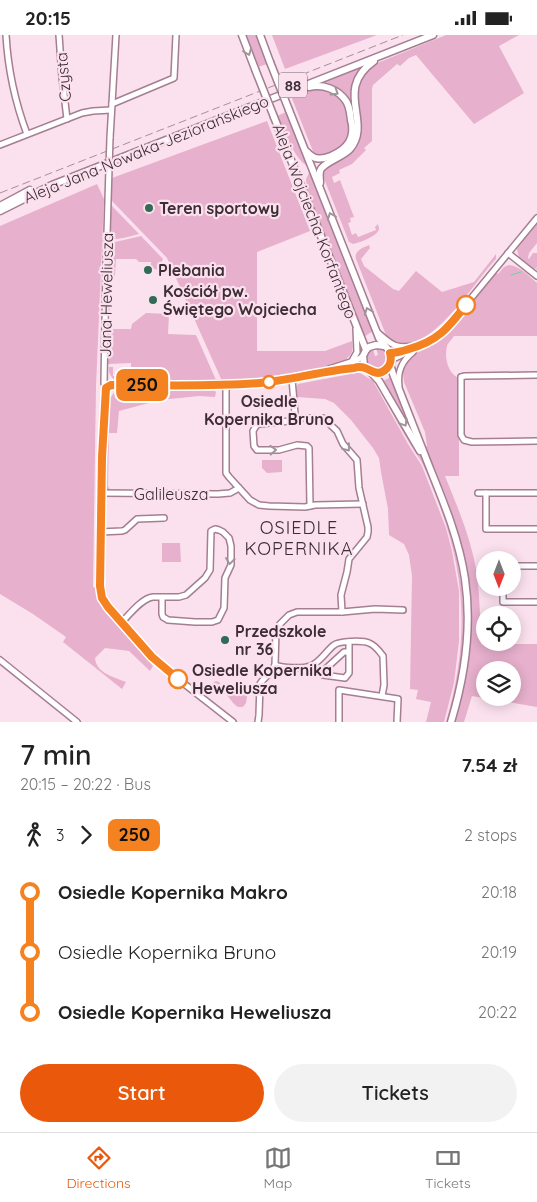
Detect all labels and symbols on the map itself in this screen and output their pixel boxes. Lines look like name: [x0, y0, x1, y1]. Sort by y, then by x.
one-way arrow: [242, 47, 253, 56]
street label: Czysta: [51, 51, 75, 103]
road number: 88: [279, 73, 307, 97]
one-way arrow: [329, 86, 338, 96]
street label: Aleja Jana Nowaka-Jeziorańskiego: [21, 91, 271, 207]
street label: Aleja Wojciecha Korfantego: [269, 121, 361, 321]
place label: Teren sportowy: [159, 198, 279, 218]
marker: Teren sportowy: [143, 202, 155, 214]
one-way arrow: [327, 212, 337, 221]
street label: Jana Heweliusza: [95, 232, 117, 358]
place label: Plebania: [158, 260, 225, 280]
marker: Plebania: [142, 264, 154, 276]
place label: Kościół pw. Świętego Wojciecha: [163, 281, 317, 319]
marker: Kościół pw. Świętego Wojciecha: [147, 294, 159, 306]
unlabelled marker: [456, 295, 476, 315]
one-way arrow: [364, 307, 374, 316]
line badge: 250: [113, 369, 171, 401]
marker: Osiedle Kopernika Bruno: [262, 375, 276, 389]
place label: Osiedle Kopernika Bruno: [204, 391, 334, 429]
one-way arrow: [397, 417, 407, 426]
one-way arrow: [342, 442, 350, 451]
one-way arrow: [269, 444, 277, 455]
street label: Galileusza: [134, 484, 208, 504]
district label: OSIEDLE KOPERNIKA: [245, 516, 353, 560]
north arrow: [476, 551, 521, 596]
one-way arrow: [225, 557, 236, 565]
place label: Przedszkole nr 36: [235, 621, 326, 659]
marker: Przedszkole nr 36: [219, 634, 231, 646]
place label: Osiedle Kopernika Heweliusza: [192, 660, 332, 698]
marker: Osiedle Kopernika Heweliusza: [168, 669, 188, 689]

